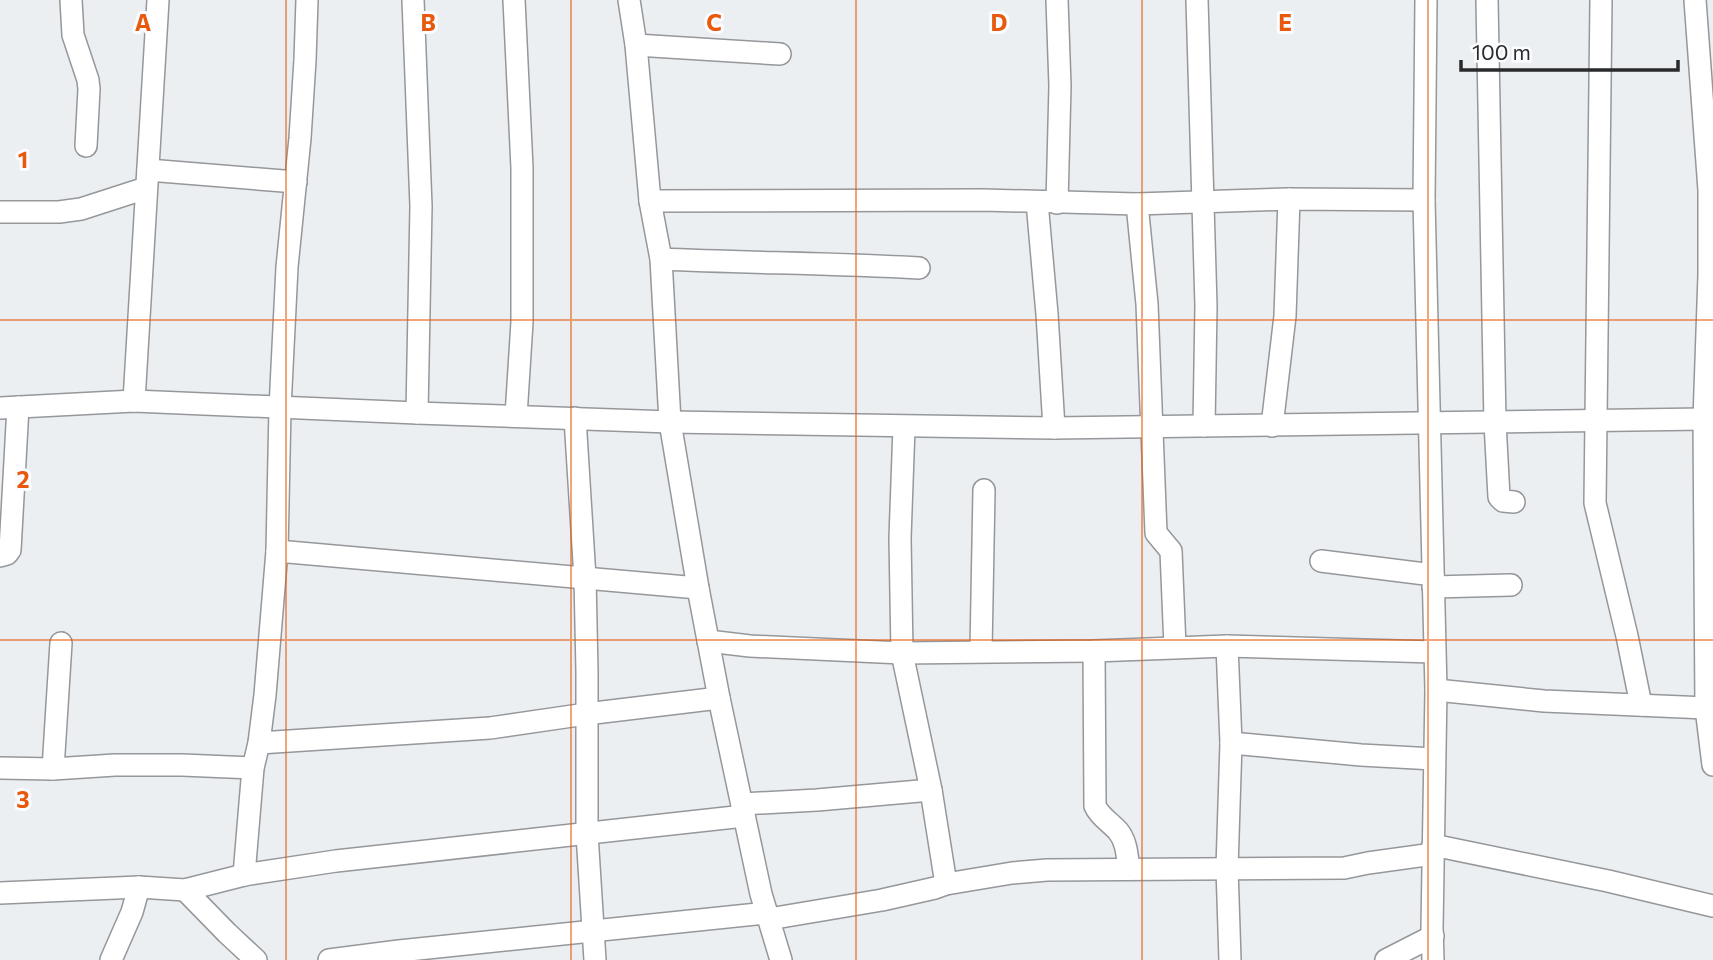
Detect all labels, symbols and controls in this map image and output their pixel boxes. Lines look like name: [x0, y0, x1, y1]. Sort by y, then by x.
text: A: [135, 8, 152, 36]
text: B: [420, 8, 436, 36]
text: C: [706, 8, 722, 36]
text: D: [991, 8, 1008, 36]
text: E: [1278, 8, 1292, 36]
scale bar: [1461, 28, 1678, 72]
text: 100 m: [1472, 39, 1531, 64]
text: 1: [18, 145, 28, 173]
text: 2: [16, 465, 30, 493]
text: 3: [16, 785, 30, 813]

